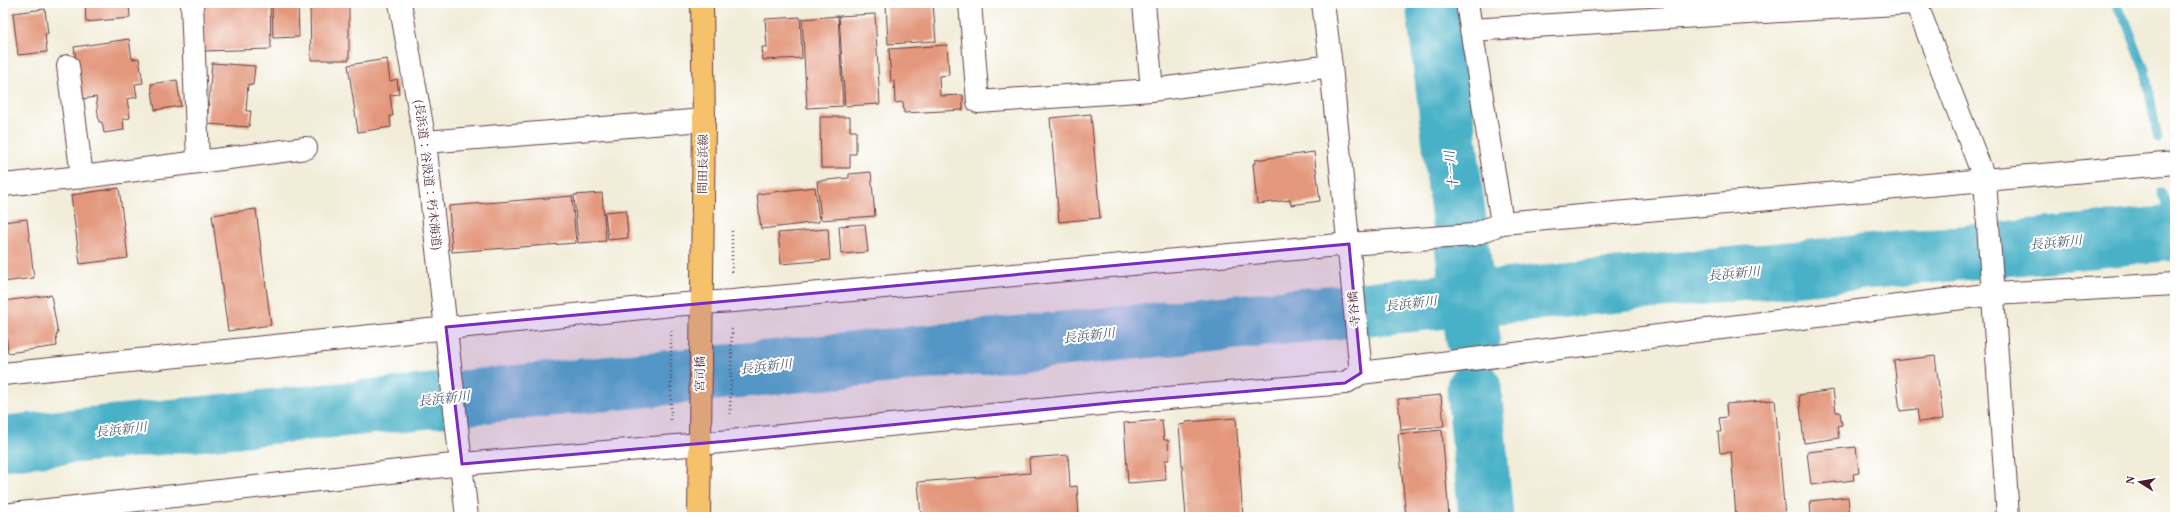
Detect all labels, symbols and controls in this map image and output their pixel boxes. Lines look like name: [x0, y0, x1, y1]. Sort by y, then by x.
street label: (長浜道：谷汲道：朽木海道): [410, 99, 444, 251]
street label: 間田長浜線: [695, 134, 713, 194]
water label: 十一川: [1441, 148, 1464, 190]
water label: 長浜新川: [2029, 233, 2085, 255]
water label: 長浜新川: [1707, 264, 1763, 286]
street label: 寺谷橋: [1345, 290, 1365, 328]
water label: 長浜新川: [1384, 293, 1440, 317]
water label: 長浜新川: [1062, 325, 1118, 349]
street label: 宮司橋: [693, 356, 709, 392]
water label: 長浜新川: [739, 356, 795, 380]
water label: 長浜新川: [417, 388, 473, 412]
water label: 長浜新川: [94, 419, 150, 443]
north arrow: [2120, 462, 2160, 502]
text: N: [2124, 475, 2140, 486]

